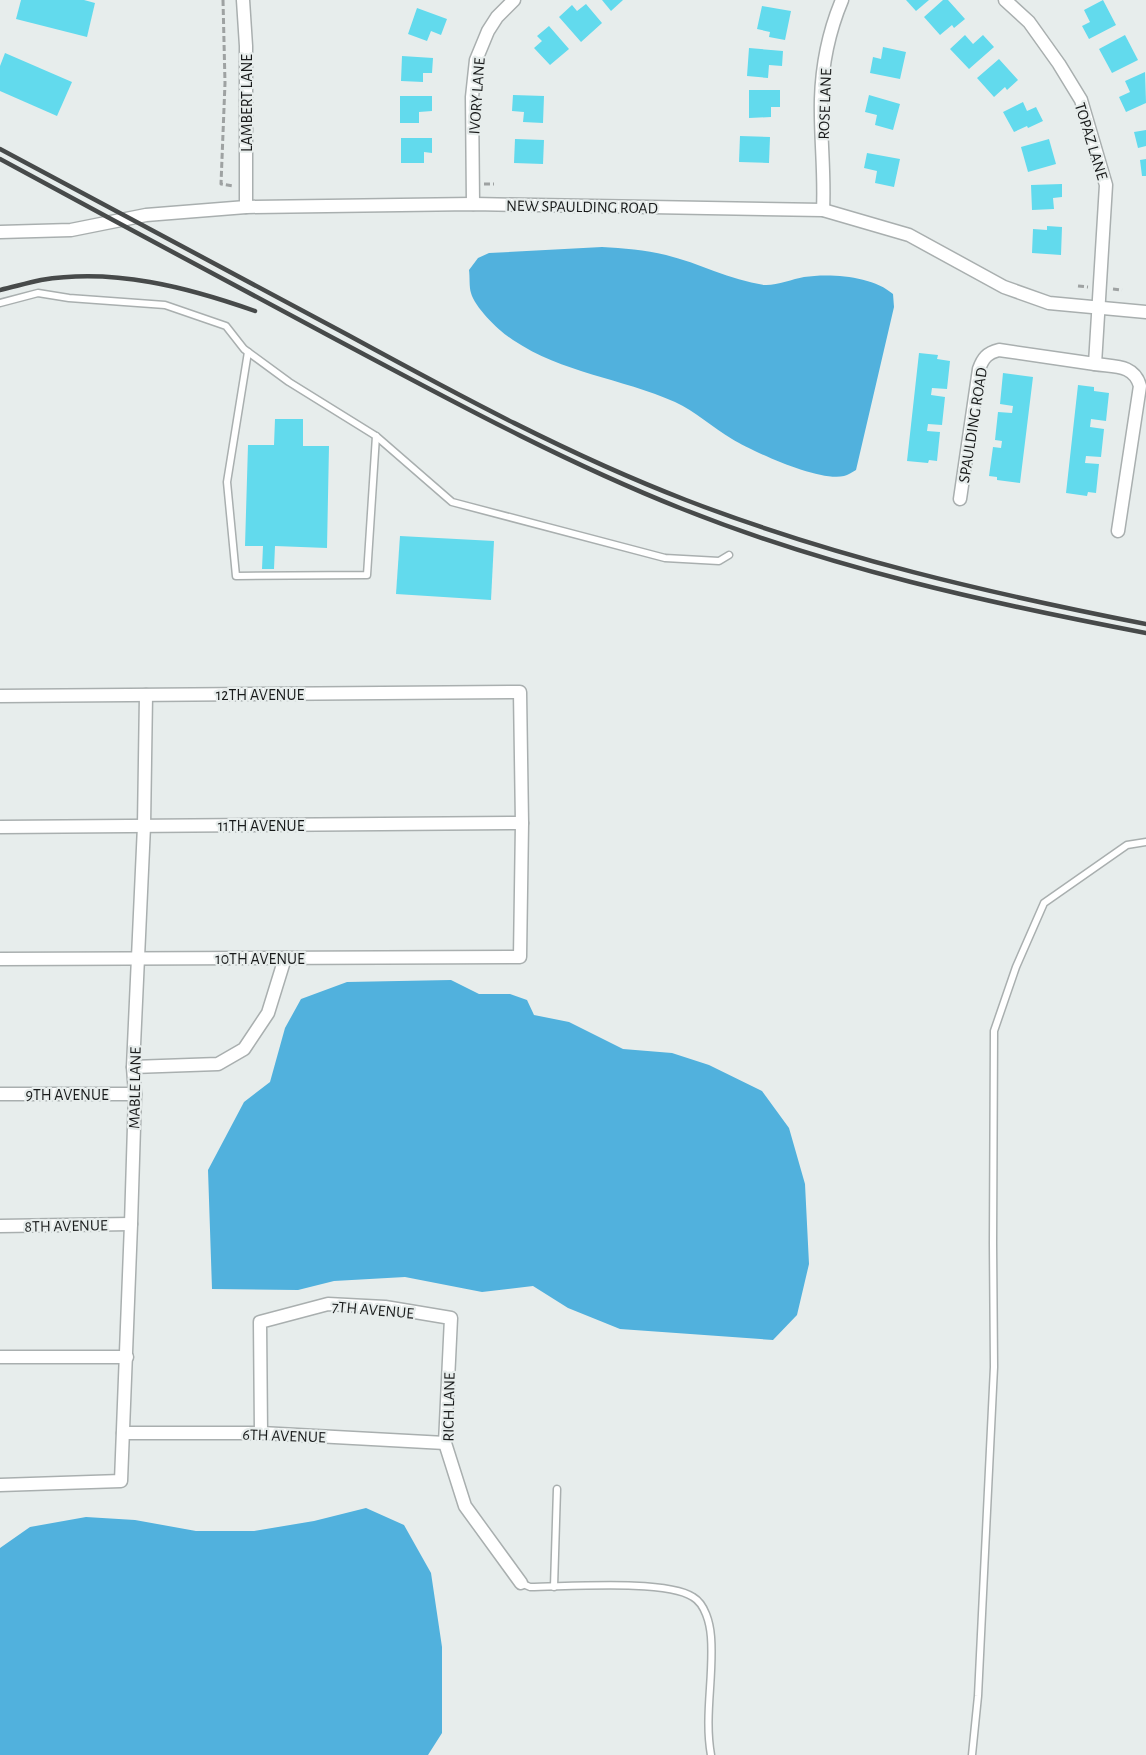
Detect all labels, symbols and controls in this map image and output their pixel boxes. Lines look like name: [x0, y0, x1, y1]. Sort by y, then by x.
street label: LAMBERT LANE: [239, 54, 255, 152]
street label: IVORY LANE: [466, 57, 488, 135]
street label: ROSE LANE: [816, 68, 834, 140]
street label: TOPAZ LANE: [1072, 101, 1110, 182]
street label: NEW SPAULDING ROAD: [506, 198, 658, 216]
street label: SPAULDING ROAD: [956, 366, 990, 484]
street label: 12TH AVENUE: [216, 687, 305, 703]
street label: 11TH AVENUE: [218, 818, 305, 834]
street label: 10TH AVENUE: [215, 951, 305, 967]
street label: MABLE LANE: [126, 1047, 144, 1129]
street label: 9TH AVENUE: [25, 1087, 109, 1103]
street label: 8TH AVENUE: [24, 1217, 108, 1235]
street label: 7TH AVENUE: [331, 1298, 415, 1322]
street label: RICH LANE: [440, 1372, 458, 1442]
street label: 6TH AVENUE: [242, 1427, 326, 1445]

